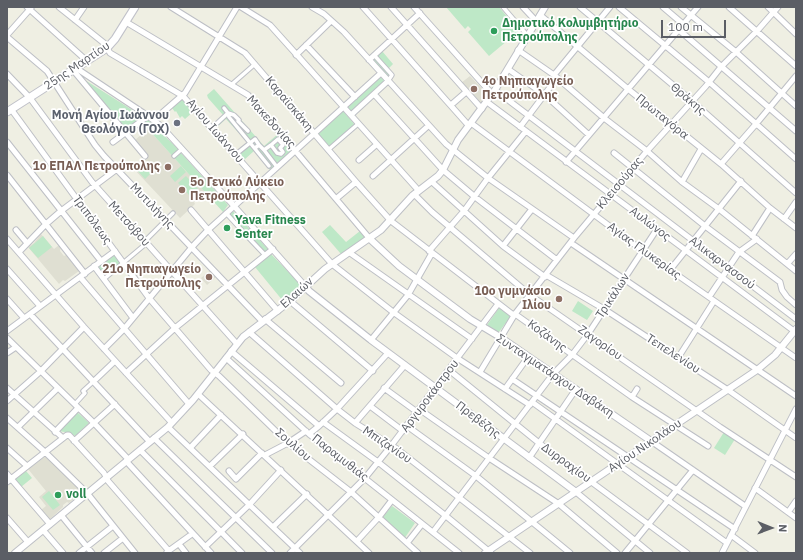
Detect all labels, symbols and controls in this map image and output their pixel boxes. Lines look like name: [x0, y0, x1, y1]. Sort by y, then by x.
scale bar: [663, 12, 728, 38]
place label: Δημοτικό Κολυμβητήριο Πετρούπολης: [502, 17, 638, 45]
text: 100 m: [668, 19, 703, 34]
marker: Δημοτικό Κολυμβητήριο Πετρούπολης: [489, 26, 499, 36]
street label: 25ης Μαρτίου: [41, 39, 113, 93]
street label: Καραϊσκάκη: [262, 74, 316, 134]
place label: 4ο Νηπιαγωγείο Πετρούπολης: [482, 75, 573, 103]
street label: Θράκης: [667, 80, 709, 118]
marker: 4ο Νηπιαγωγείο Πετρούπολης: [469, 84, 479, 94]
street label: Πρωταγόρα: [633, 91, 691, 143]
street label: Μακεδονίας: [243, 93, 299, 151]
street label: Αγίου Ιωάννου: [183, 96, 247, 166]
place label: Μονή Αγίου Ιωάννου Θεολόγου (ΓΟΧ): [52, 109, 169, 137]
marker: Μονή Αγίου Ιωάννου Θεολόγου (ΓΟΧ): [172, 118, 182, 128]
street label: Κλεισούρας: [594, 154, 646, 212]
place label: 1ο ΕΠΑΛ Πετρούπολης: [33, 160, 160, 174]
marker: 1ο ΕΠΑΛ Πετρούπολης: [163, 162, 173, 172]
place label: 5ο Γενικό Λύκειο Πετρούπολης: [190, 176, 284, 204]
street label: Μυτιλήνης: [127, 180, 177, 232]
marker: 5ο Γενικό Λύκειο Πετρούπολης: [177, 185, 187, 195]
street label: Τριπόλεως: [69, 193, 115, 247]
street label: Μετσόβου: [105, 198, 153, 250]
street label: Αυλώνος: [627, 204, 673, 244]
place label: Yava Fitness Senter: [235, 214, 306, 242]
street label: Αγίας Γλυκερίας: [604, 219, 684, 283]
marker: Yava Fitness Senter: [222, 223, 232, 233]
street label: Αλικαρνασσού: [686, 233, 758, 293]
place label: 21ο Νηπιαγωγείο Πετρούπολης: [102, 263, 201, 291]
street label: Τρικάλων: [593, 271, 633, 321]
marker: 21ο Νηπιαγωγείο Πετρούπολης: [204, 272, 214, 282]
street label: Ελαιών: [278, 275, 316, 311]
place label: 10ο γυμνάσιο Ιλίου: [474, 285, 551, 313]
marker: 10ο γυμνάσιο Ιλίου: [554, 294, 564, 304]
street label: Κοζάνης: [524, 317, 570, 355]
street label: Ζαγορίου: [575, 322, 625, 364]
street label: Συνταγματάρχου Δαβάκη: [493, 331, 617, 421]
street label: Τεπελενίου: [643, 331, 703, 377]
street label: Αργυροκάστρου: [398, 357, 462, 435]
street label: Πρεβέζης: [453, 399, 503, 441]
street label: Αγίου Νικολάου: [606, 416, 684, 476]
street label: Μπιζανίου: [360, 423, 414, 467]
street label: Σουλίου: [272, 426, 314, 464]
street label: Παραμυθιάς: [309, 431, 371, 485]
street label: Δυρραχίου: [538, 440, 594, 486]
place label: voll: [66, 488, 86, 502]
marker: voll: [53, 490, 63, 500]
north arrow: [751, 508, 791, 548]
text: N: [776, 524, 790, 532]

